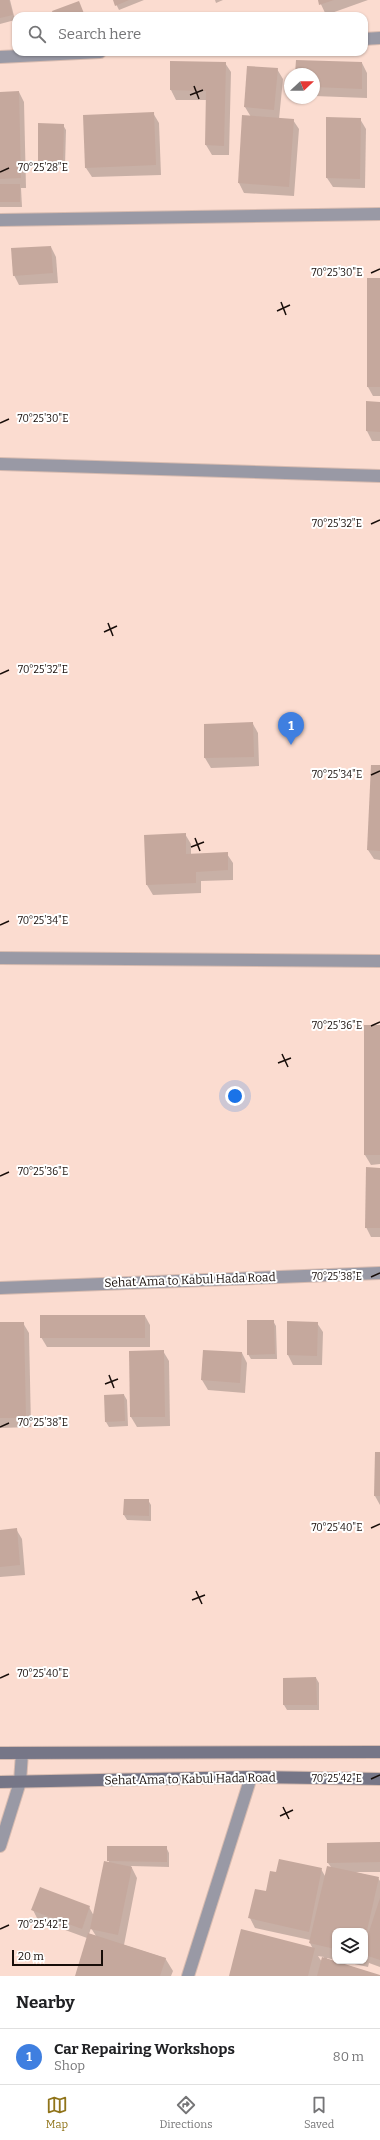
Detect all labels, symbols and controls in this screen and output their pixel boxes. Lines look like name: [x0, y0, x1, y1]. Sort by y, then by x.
search box: [12, 12, 368, 56]
icon: search: [26, 23, 48, 45]
text: Search here: [58, 25, 141, 43]
north arrow: [284, 68, 320, 104]
text: 70°25'28"E: [18, 162, 68, 174]
text: 70°25'30"E: [312, 267, 362, 279]
text: 70°25'30"E: [18, 413, 68, 425]
text: 70°25'32"E: [312, 518, 362, 530]
text: 70°25'32"E: [18, 664, 68, 676]
pin: 1: [278, 712, 304, 745]
text: 70°25'34"E: [312, 769, 362, 781]
text: 70°25'34"E: [18, 915, 68, 927]
text: 70°25'36"E: [312, 1020, 362, 1032]
your location: [225, 1086, 245, 1106]
text: 70°25'36"E: [18, 1166, 68, 1178]
street label: Sehat Ama to Kabul Hada Road: [104, 1270, 276, 1290]
text: 70°25'38"E: [312, 1271, 362, 1283]
text: 70°25'38"E: [18, 1417, 68, 1429]
text: 70°25'40"E: [312, 1522, 362, 1534]
text: 70°25'40"E: [18, 1668, 68, 1680]
street label: Sehat Ama to Kabul Hada Road: [104, 1771, 276, 1787]
text: 70°25'42"E: [312, 1773, 362, 1785]
text: 70°25'42"E: [18, 1919, 68, 1931]
map controls: [332, 1928, 368, 1964]
button: layers: [332, 1928, 368, 1964]
scale bar: [12, 1948, 103, 1967]
text: 20 m: [18, 1950, 44, 1963]
text: Nearby: [16, 1992, 75, 2013]
text: Car Repairing Workshops: [54, 2040, 235, 2058]
text: 1: [26, 2049, 32, 2064]
text: 80 m: [333, 2049, 364, 2064]
text: Shop: [54, 2058, 85, 2073]
tab: Map: [46, 2094, 68, 2131]
tab: Directions: [160, 2094, 212, 2131]
tab: Saved: [304, 2094, 334, 2131]

